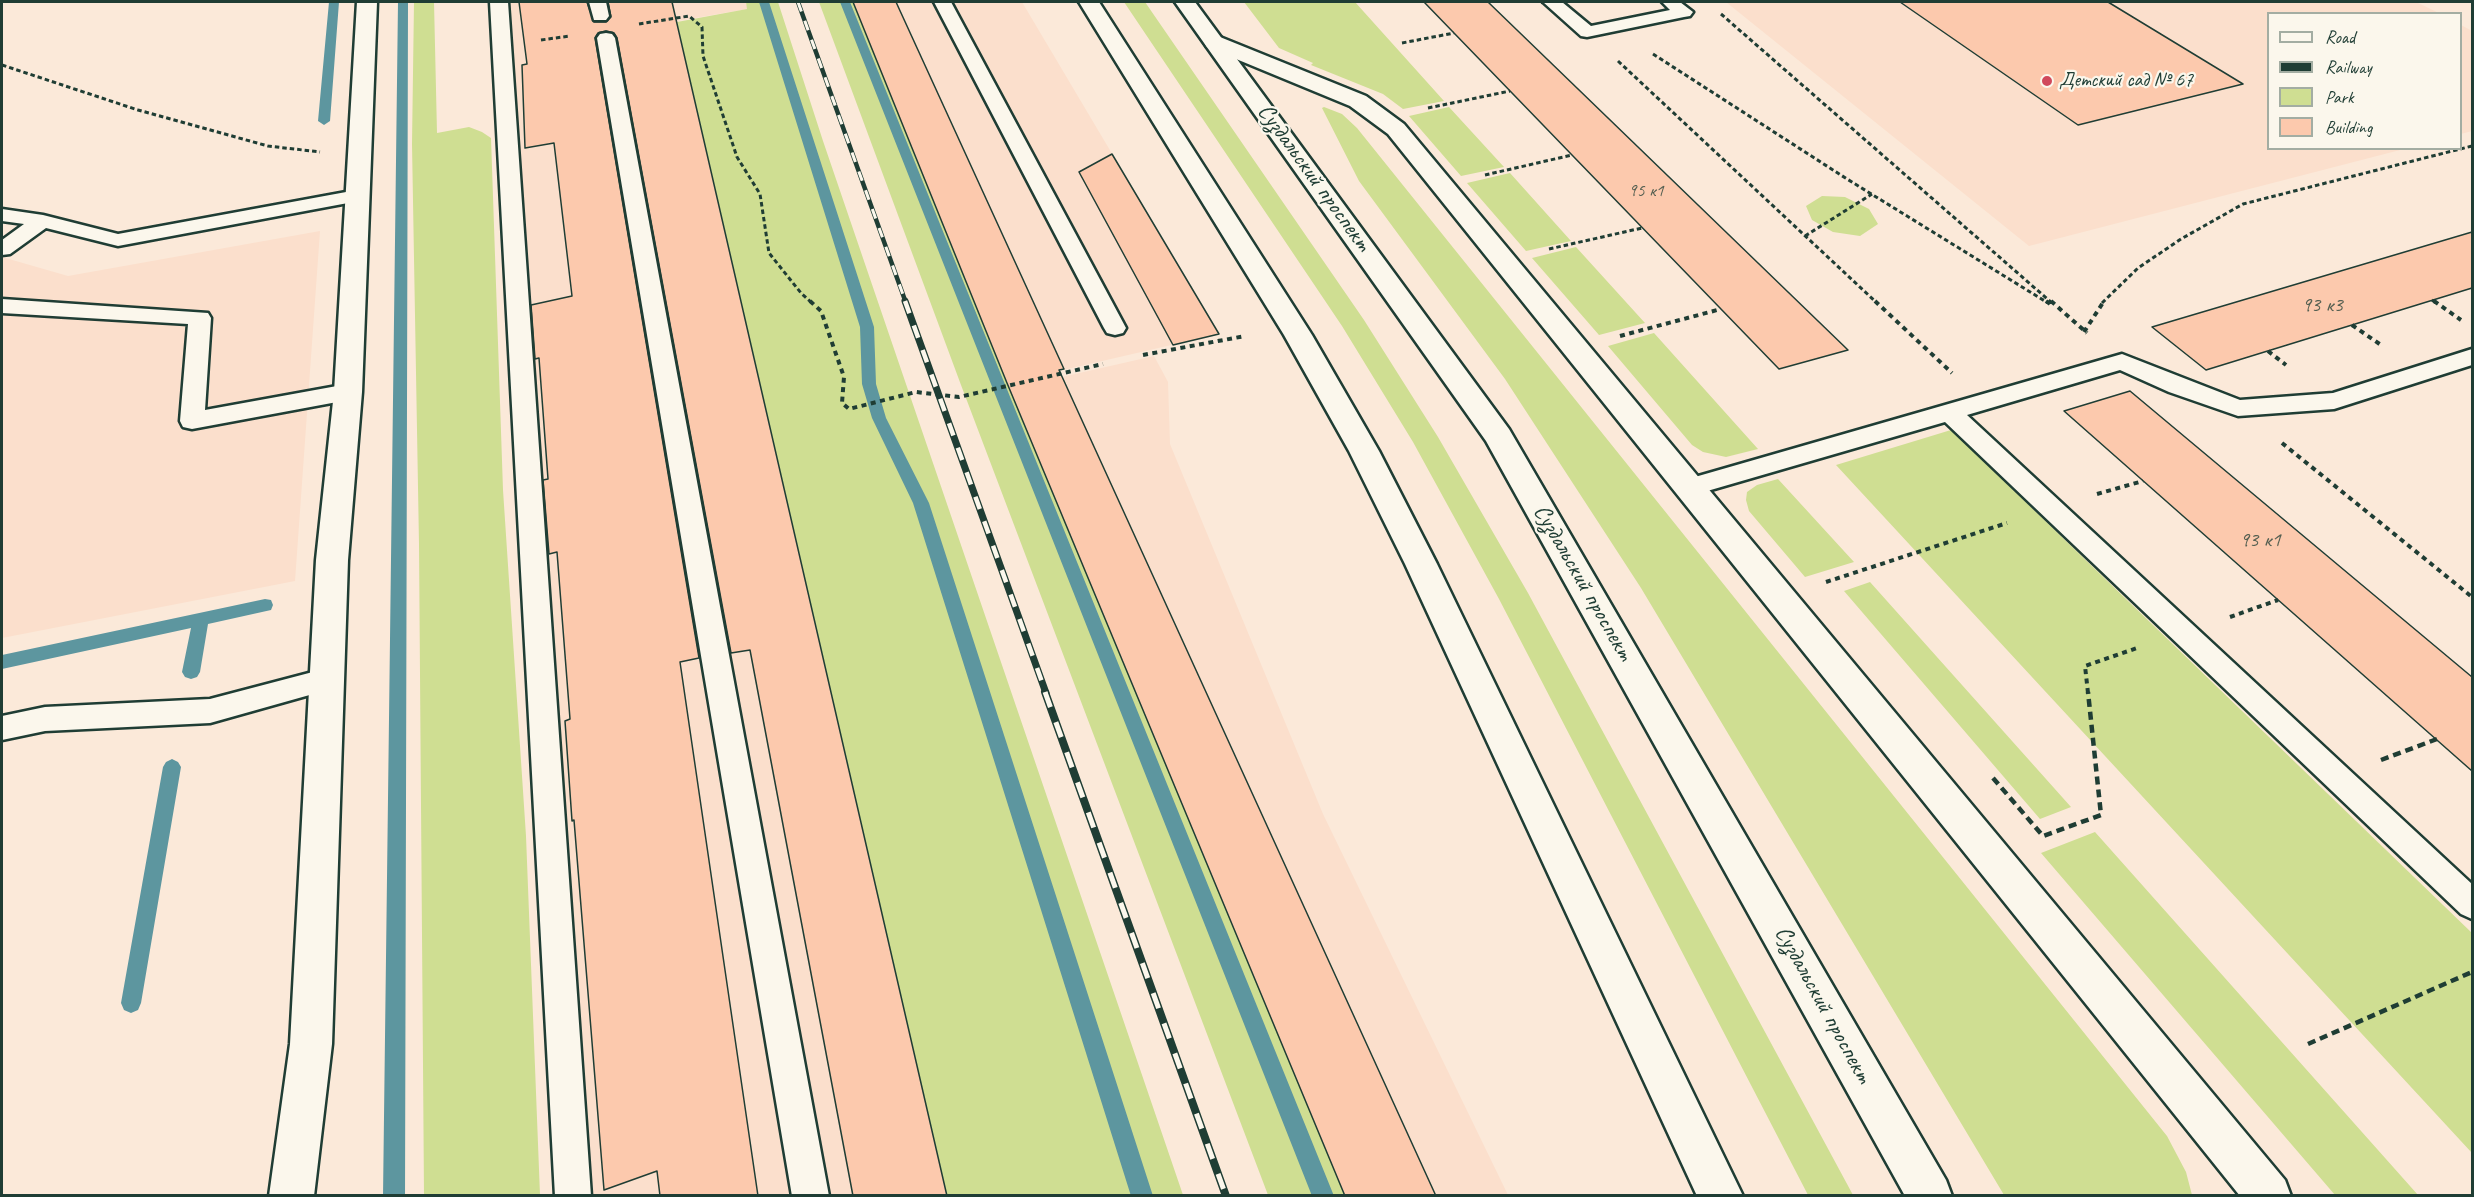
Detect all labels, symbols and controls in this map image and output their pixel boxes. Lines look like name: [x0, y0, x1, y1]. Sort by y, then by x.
legend: [2267, 12, 2462, 150]
text: Road: [2325, 26, 2355, 48]
text: Railway: [2325, 56, 2372, 78]
place label: Детский сад № 67: [2059, 69, 2193, 93]
marker: Детский сад № 67: [2040, 74, 2054, 88]
text: Park: [2325, 86, 2354, 108]
street label: Суздальский проспект: [1251, 98, 1377, 258]
text: Building: [2325, 116, 2372, 138]
house number: 95 к1: [1628, 180, 1664, 202]
house number: 93 к3: [2301, 292, 2343, 318]
street label: Суздальский проспект: [1527, 500, 1639, 666]
house number: 93 к1: [2239, 527, 2281, 553]
street label: Суздальский проспект: [1768, 921, 1878, 1089]

